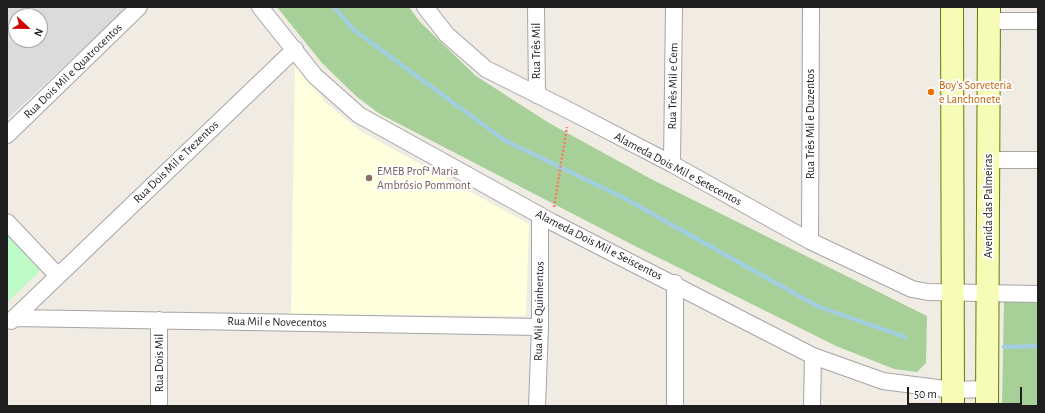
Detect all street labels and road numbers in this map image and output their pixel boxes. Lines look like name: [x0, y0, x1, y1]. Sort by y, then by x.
street label: Rua Dois Mil e Quatrocentos: [21, 20, 125, 122]
street label: Rua Três Mil: [529, 23, 543, 79]
street label: Rua Três Mil e Cem: [665, 42, 681, 130]
street label: Rua Três Mil e Duzentos: [803, 69, 817, 179]
street label: Rua Dois Mil e Trezentos: [130, 118, 222, 206]
street label: Alameda Dois Mil e Setecentos: [612, 129, 744, 209]
street label: Avenida das Palmeiras: [981, 154, 995, 258]
street label: Alameda Dois Mil e Seiscentos: [533, 207, 665, 283]
street label: Rua Mil e Quinhentos: [531, 261, 547, 361]
street label: Rua Mil e Novecentos: [227, 314, 327, 330]
street label: Rua Dois Mil: [152, 334, 166, 392]

